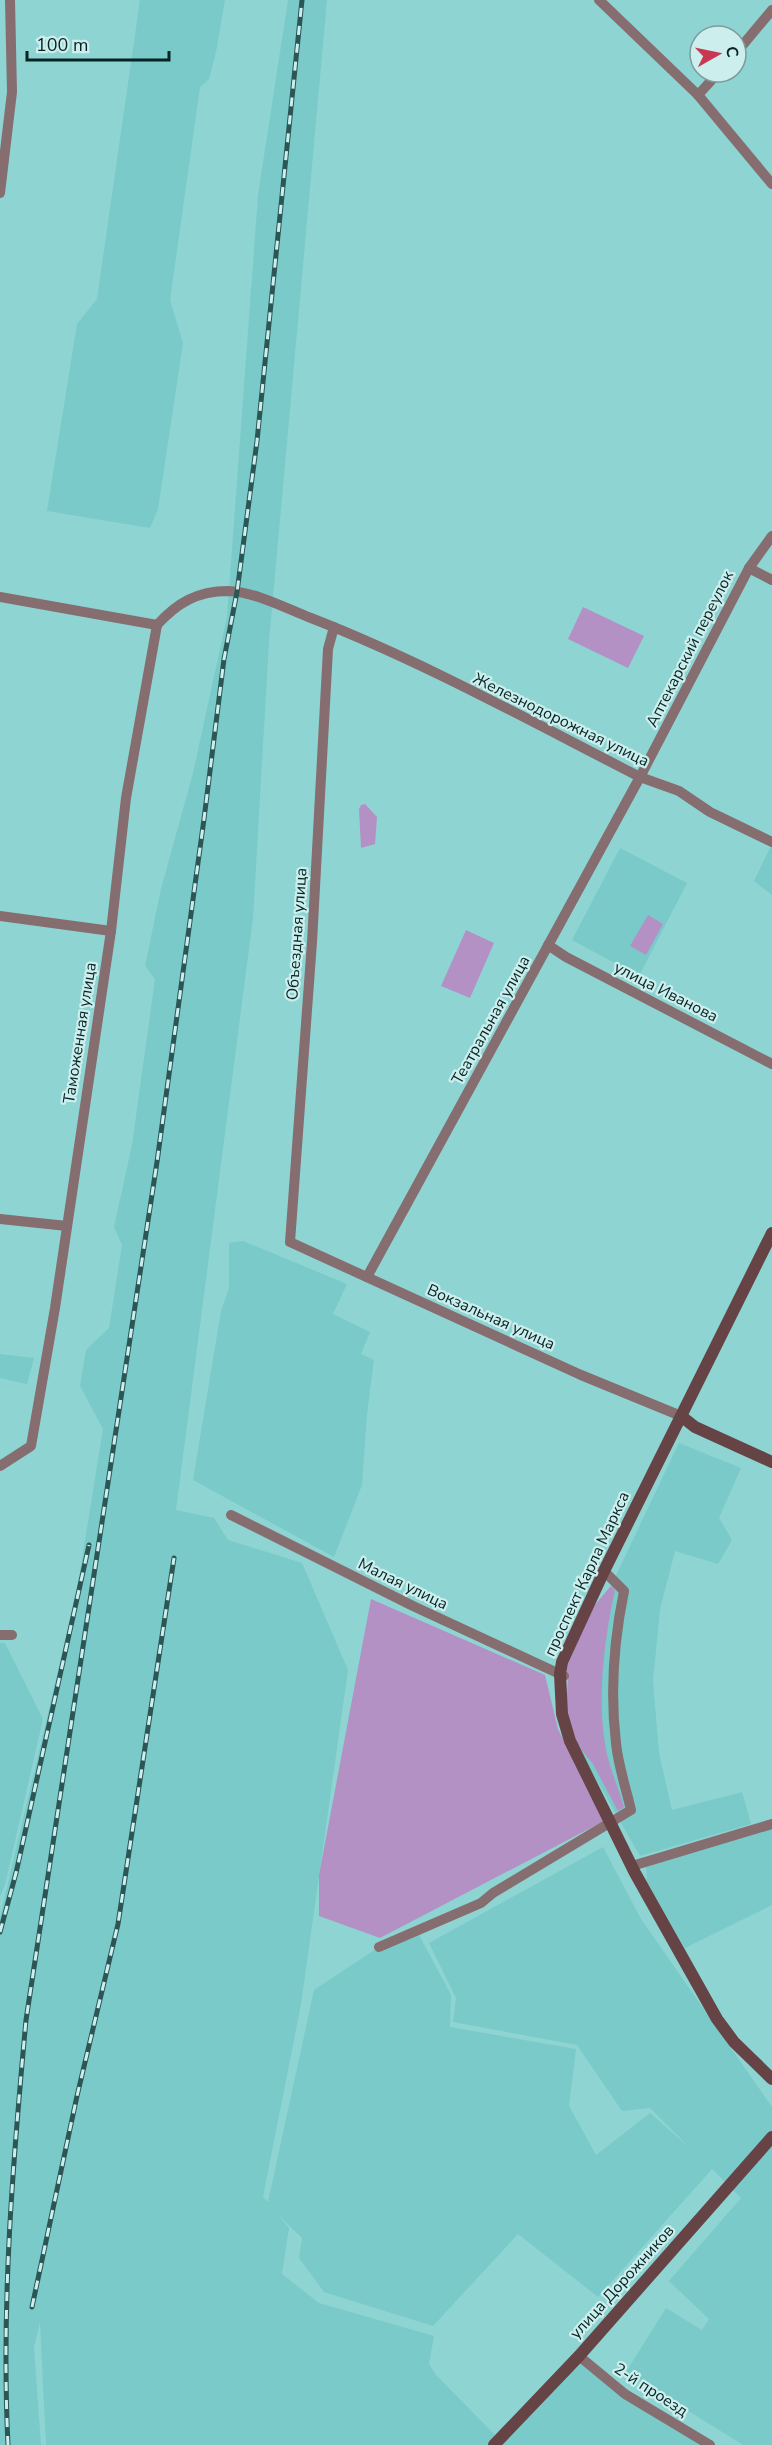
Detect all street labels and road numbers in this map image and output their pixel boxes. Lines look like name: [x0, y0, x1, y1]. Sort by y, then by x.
street label: Аптекарский переулок: [641, 567, 739, 731]
street label: Железнодорожная улица: [469, 668, 653, 772]
street label: Объездная улица: [281, 867, 313, 1001]
street label: Театральная улица: [446, 952, 536, 1088]
street label: улица Иванова: [610, 956, 722, 1028]
street label: Таможенная улица: [58, 961, 102, 1105]
street label: Вокзальная улица: [423, 1279, 559, 1355]
street label: проспект Карла Маркса: [539, 1488, 635, 1660]
street label: Малая улица: [354, 1553, 452, 1615]
street label: улица Дорожников: [565, 2220, 679, 2344]
street label: 2-й проезд: [610, 2358, 693, 2422]

